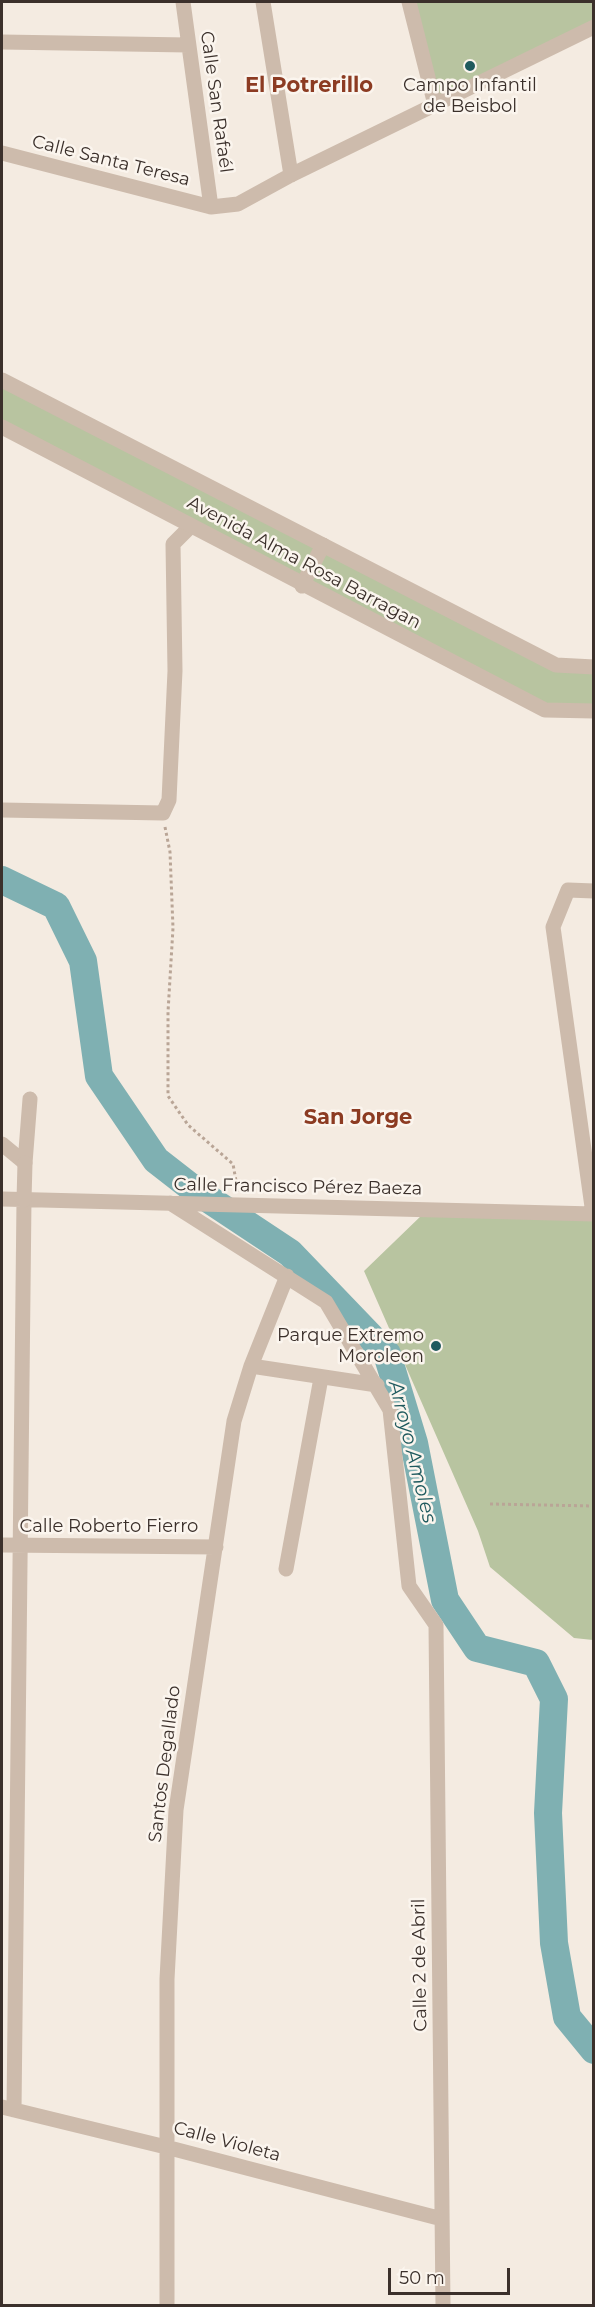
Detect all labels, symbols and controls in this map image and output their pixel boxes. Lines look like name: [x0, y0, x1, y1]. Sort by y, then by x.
street label: Calle San Rafaél: [195, 30, 237, 174]
marker: Campo Infantil de Beisbol: [463, 59, 477, 73]
district label: El Potrerillo: [245, 73, 373, 99]
place label: Campo Infantil de Beisbol: [403, 75, 537, 118]
street label: Calle Santa Teresa: [30, 131, 192, 191]
street label: Avenida Alma Rosa Barragan: [184, 492, 424, 634]
district label: San Jorge: [304, 1105, 412, 1131]
street label: Calle Francisco Pérez Baeza: [174, 1174, 422, 1200]
place label: Parque Extremo Moroleon: [277, 1325, 424, 1368]
marker: Parque Extremo Moroleon: [429, 1339, 443, 1353]
water label: Arroyo Amoles: [383, 1378, 441, 1526]
street label: Calle Roberto Fierro: [20, 1516, 198, 1538]
street label: Santos Degallado: [145, 1684, 185, 1844]
street label: Calle 2 de Abril: [408, 1898, 432, 2032]
street label: Calle Violeta: [171, 2117, 283, 2167]
scale bar: [391, 2256, 512, 2294]
text: 50 m: [399, 2267, 445, 2289]

